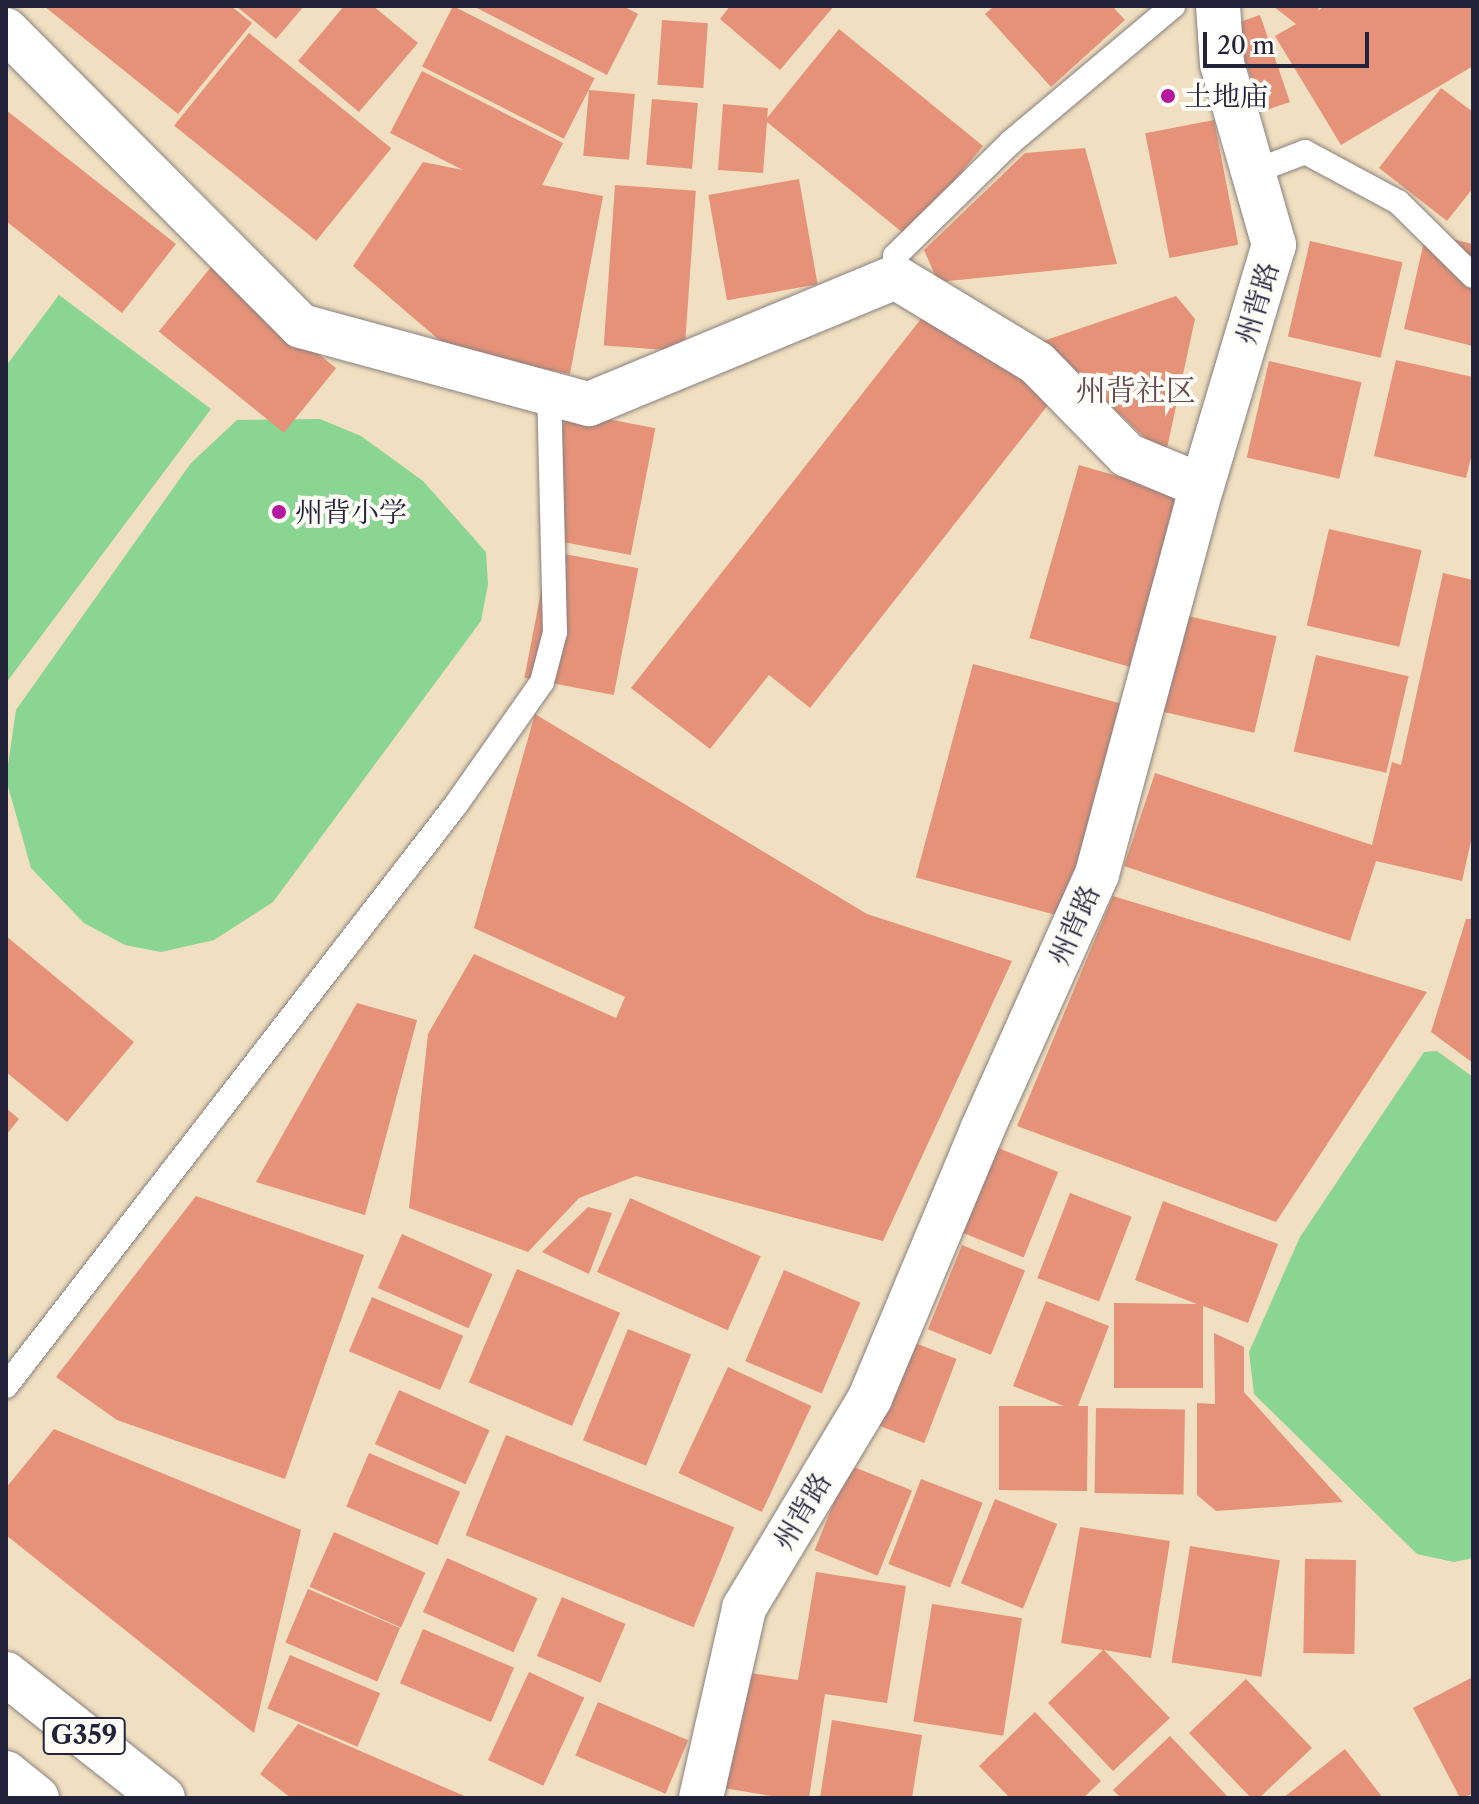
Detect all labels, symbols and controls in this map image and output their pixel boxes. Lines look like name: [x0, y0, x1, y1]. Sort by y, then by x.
scale bar: [1207, 16, 1373, 66]
text: 20 m: [1217, 31, 1275, 60]
place label: 土地庙: [1184, 79, 1268, 113]
marker: 土地庙: [1159, 87, 1177, 105]
street label: 州背路: [1229, 258, 1285, 348]
district label: 州背社区: [1076, 373, 1196, 409]
place label: 州背小学: [295, 495, 407, 529]
marker: 州背小学: [270, 503, 288, 521]
street label: 州背路: [1042, 880, 1106, 970]
street label: 州背路: [766, 1466, 838, 1556]
road number: G359: [42, 1714, 126, 1758]

